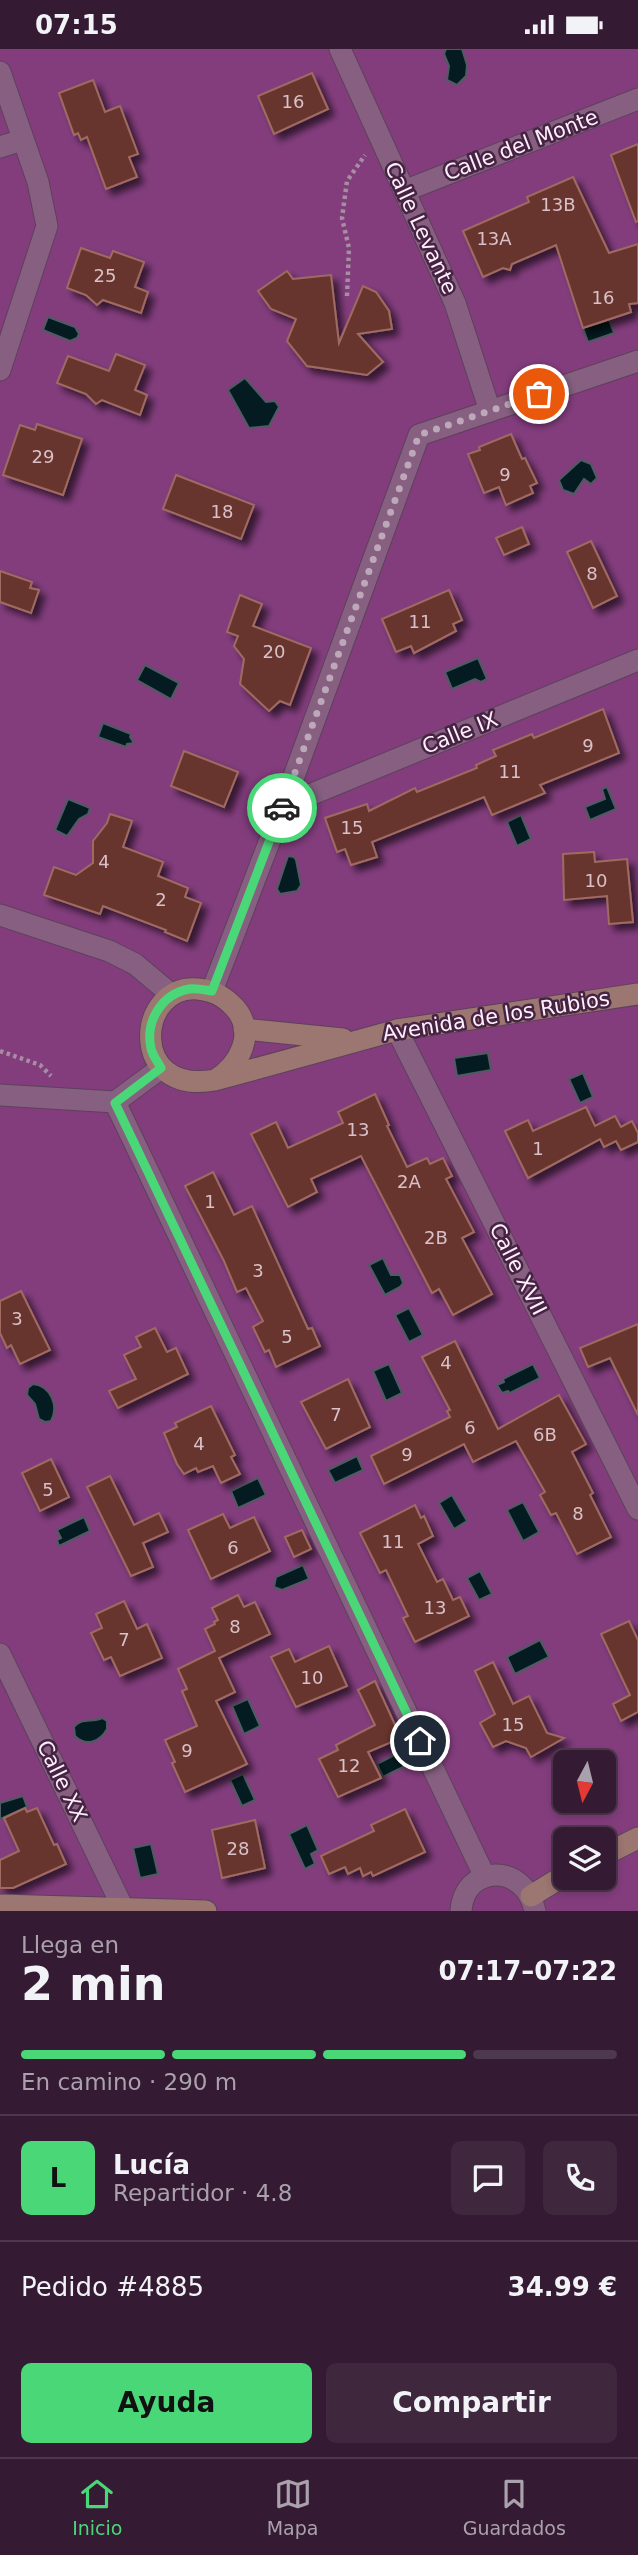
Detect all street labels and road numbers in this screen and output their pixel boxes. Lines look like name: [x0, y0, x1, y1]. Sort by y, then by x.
street label: Calle del Monte: [441, 105, 601, 185]
street label: Calle Levante: [380, 158, 462, 298]
street label: Calle IX: [419, 707, 501, 759]
street label: Avenida de los Rubios: [381, 986, 611, 1046]
street label: Calle XVII: [485, 1219, 551, 1319]
street label: Calle XX: [32, 1736, 92, 1826]

